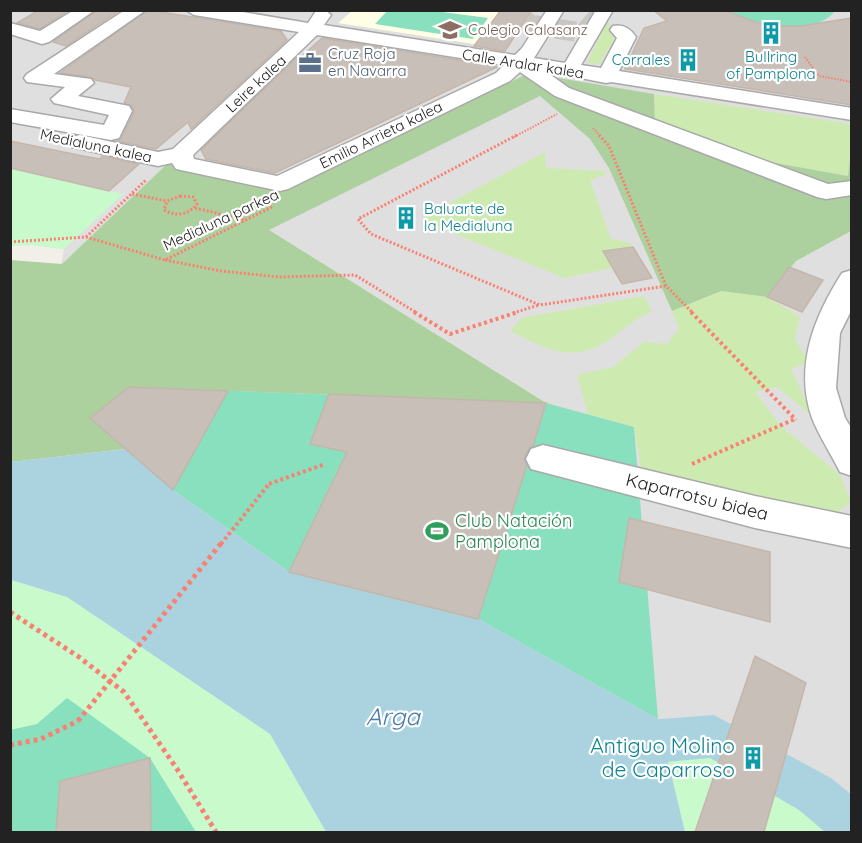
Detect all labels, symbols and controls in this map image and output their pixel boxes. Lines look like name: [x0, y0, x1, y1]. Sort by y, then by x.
school or university icon: Colegio Calasanz: [437, 17, 463, 43]
place label: Colegio Calasanz: [468, 20, 588, 39]
building icon: Bullring of Pamplona: [758, 20, 784, 46]
place label: Cruz Roja en Navarra: [328, 44, 407, 80]
street label: Calle Aralar kalea: [461, 45, 585, 83]
building icon: Corrales: [675, 47, 701, 73]
place label: Bullring of Pamplona: [726, 47, 816, 83]
office icon: Cruz Roja en Navarra: [297, 50, 323, 76]
place label: Corrales: [612, 50, 670, 69]
street label: Leire kalea: [222, 51, 290, 116]
street label: Emilio Arrieta kalea: [316, 97, 445, 173]
street label: Medialuna kalea: [38, 124, 154, 167]
street label: Medialuna parkea: [160, 184, 282, 255]
place label: Baluarte de la Medialuna: [424, 199, 513, 235]
building icon: Baluarte de la Medialuna: [393, 205, 419, 231]
street label: Kaparrotsu bidea: [623, 468, 771, 525]
place label: Club Natación Pamplona: [455, 509, 572, 553]
sports icon: Club Natación Pamplona: [424, 518, 450, 544]
water label: Arga: [366, 701, 421, 731]
place label: Antiguo Molino de Caparroso: [590, 732, 735, 782]
building icon: Antiguo Molino de Caparroso: [740, 745, 766, 771]

